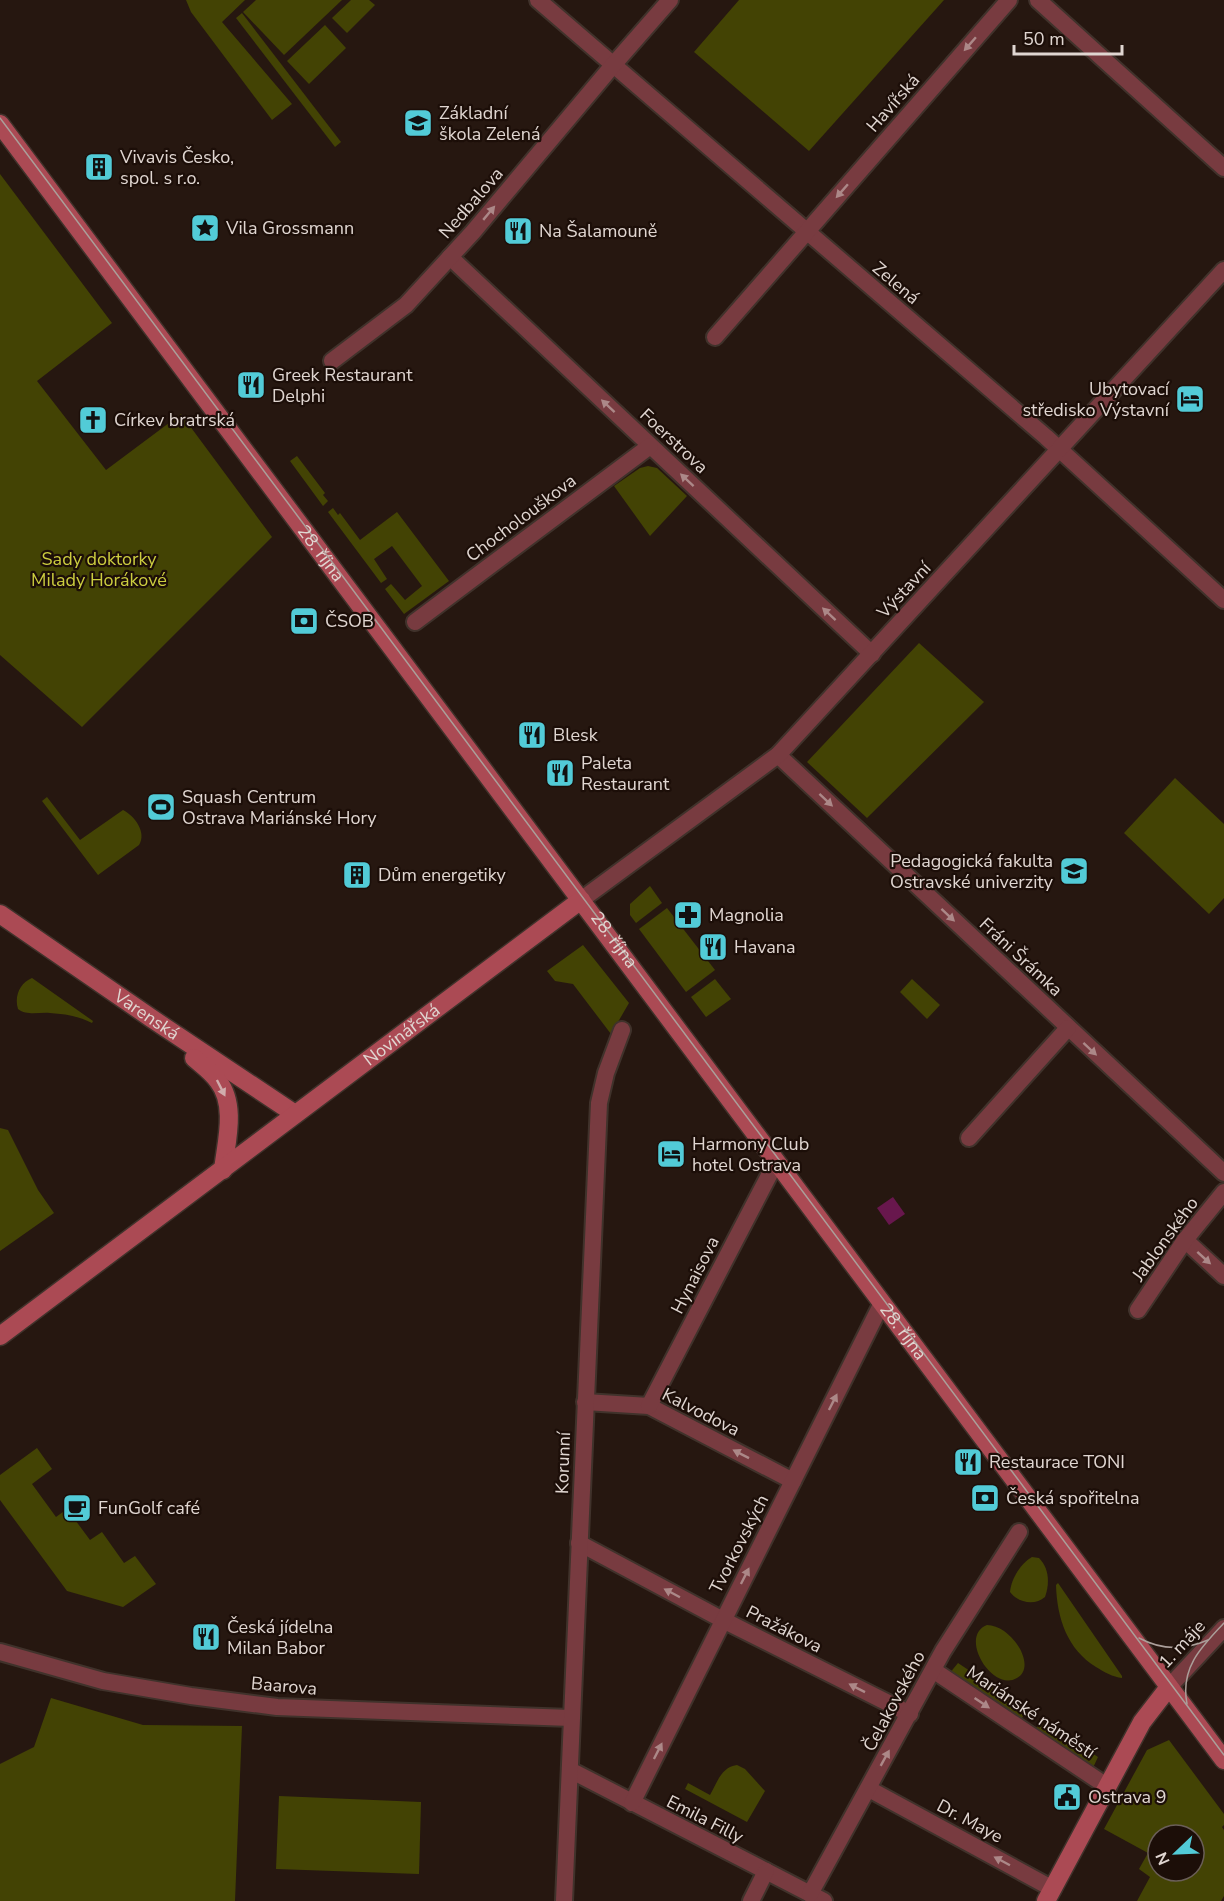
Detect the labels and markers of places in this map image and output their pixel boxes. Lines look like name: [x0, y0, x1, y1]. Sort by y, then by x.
place label: Základní škola Zelená: [439, 101, 540, 146]
school or university icon: Základní škola Zelená: [402, 107, 434, 139]
place label: Vivavis Česko, spol. s r.o.: [119, 145, 234, 190]
building icon: Vivavis Česko, spol. s r.o.: [83, 151, 115, 183]
place icon: Vila Grossmann: [189, 212, 221, 244]
restaurant icon: Na Šalamouně: [502, 215, 534, 247]
place label: Vila Grossmann: [225, 216, 354, 240]
place label: Na Šalamouně: [539, 219, 657, 243]
place label: Greek Restaurant Delphi: [272, 363, 413, 408]
restaurant icon: Greek Restaurant Delphi: [235, 369, 267, 401]
place label: Ubytovací středisko Výstavní: [1023, 377, 1170, 422]
hotel icon: Ubytovací středisko Výstavní: [1174, 383, 1206, 415]
church icon: Církev bratrská: [77, 404, 109, 436]
place label: Církev bratrská: [114, 408, 235, 432]
bank icon: ČSOB: [288, 605, 320, 637]
place label: ČSOB: [325, 609, 374, 633]
restaurant icon: Blesk: [516, 719, 548, 751]
place label: Blesk: [553, 723, 599, 747]
place label: Paleta Restaurant: [581, 751, 670, 796]
restaurant icon: Paleta Restaurant: [544, 757, 576, 789]
place label: Squash Centrum Ostrava Mariánské Hory: [182, 785, 377, 830]
sports icon: Squash Centrum Ostrava Mariánské Hory: [145, 791, 177, 823]
place label: Pedagogická fakulta Ostravské univerzity: [890, 849, 1054, 894]
school or university icon: Pedagogická fakulta Ostravské univerzity: [1058, 855, 1090, 887]
building icon: Dům energetiky: [341, 859, 373, 891]
place label: Dům energetiky: [378, 863, 506, 887]
pharmacy icon: Magnolia: [672, 899, 704, 931]
place label: Magnolia: [709, 903, 784, 927]
restaurant icon: Havana: [697, 931, 729, 963]
place label: Havana: [734, 935, 796, 959]
place label: Harmony Club hotel Ostrava: [692, 1132, 809, 1177]
hotel icon: Harmony Club hotel Ostrava: [655, 1138, 687, 1170]
restaurant icon: Restaurace TONI: [952, 1446, 984, 1478]
place label: Restaurace TONI: [989, 1450, 1125, 1474]
bank icon: Česká spořitelna: [969, 1482, 1001, 1514]
place label: Česká spořitelna: [1006, 1486, 1139, 1510]
cafe icon: FunGolf café: [61, 1492, 93, 1524]
place label: FunGolf café: [98, 1496, 200, 1520]
place label: Česká jídelna Milan Babor: [227, 1615, 333, 1660]
restaurant icon: Česká jídelna Milan Babor: [190, 1621, 222, 1653]
public building icon: Ostrava 9: [1051, 1781, 1083, 1813]
place label: Ostrava 9: [1088, 1785, 1167, 1809]

